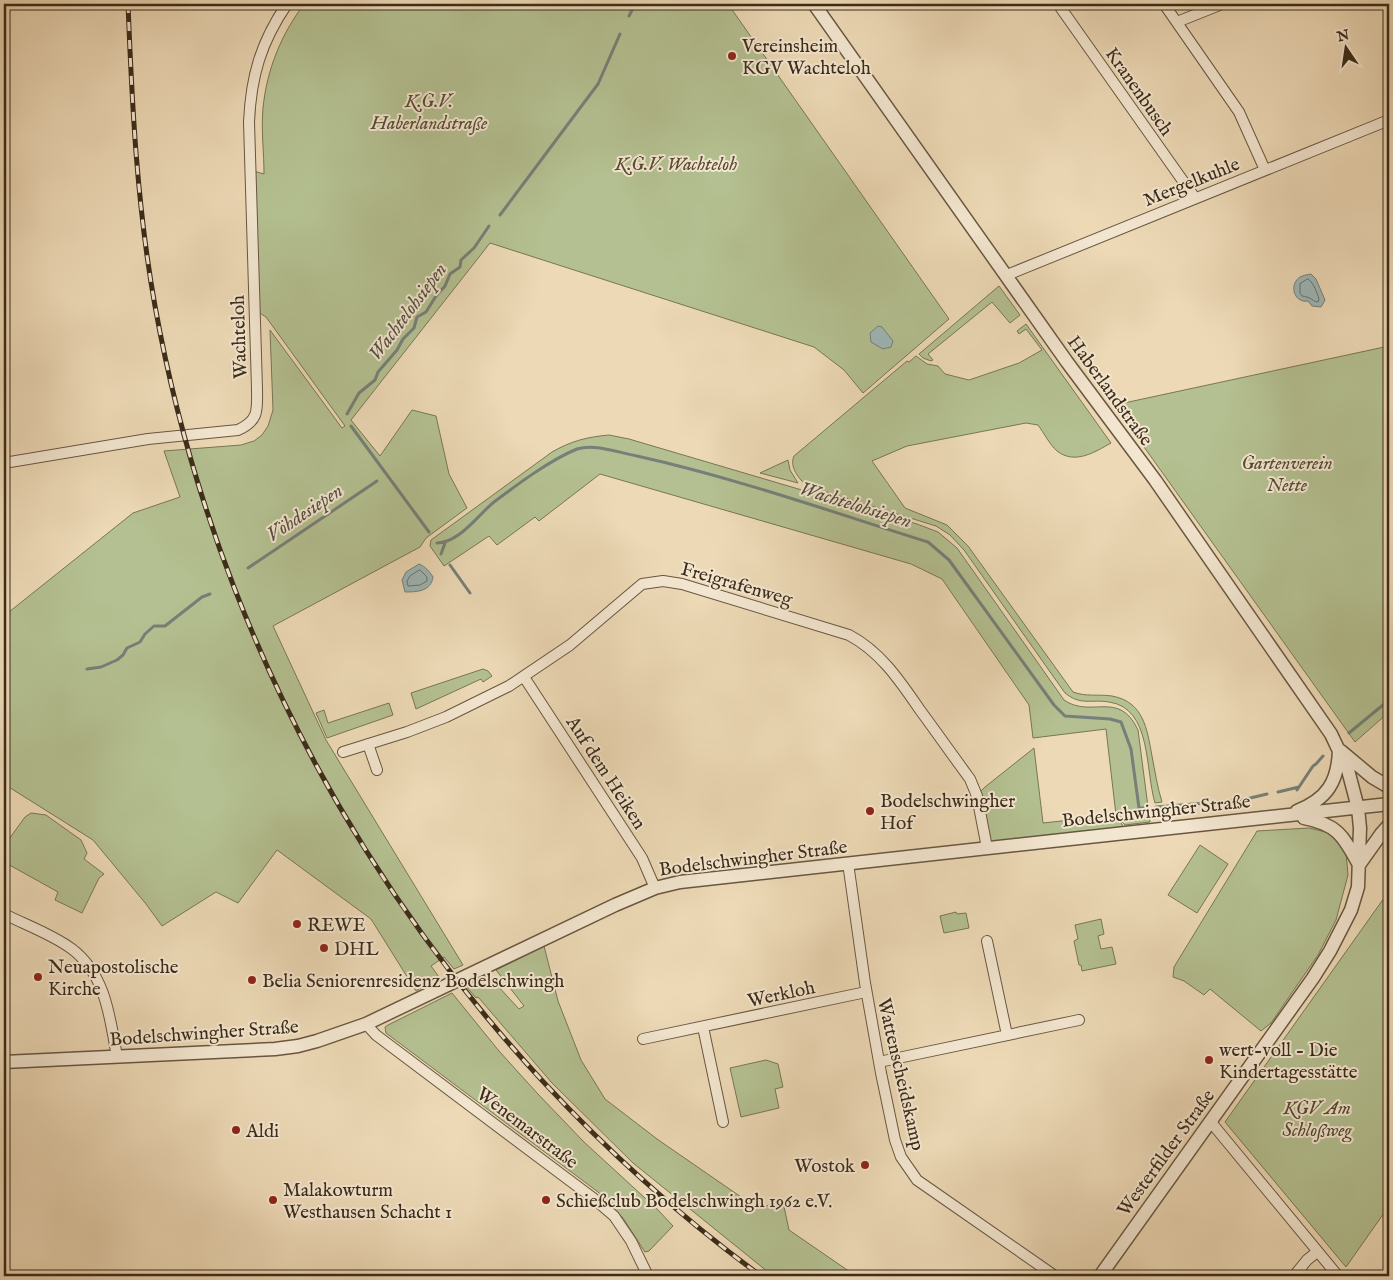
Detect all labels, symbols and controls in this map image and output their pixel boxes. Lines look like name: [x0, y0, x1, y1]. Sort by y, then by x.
north arrow: [1320, 22, 1370, 72]
text: N: [1334, 26, 1351, 47]
place label: Vereinsheim KGV Wachteloh: [741, 35, 871, 81]
street label: Kranenbusch: [1099, 43, 1178, 141]
marker: Vereinsheim KGV Wachteloh: [726, 50, 738, 62]
park label: K.G.V. Haberlandstraße: [370, 90, 488, 136]
park label: K.G.V. Wachteloh: [614, 153, 737, 177]
street label: Mergelkuhle: [1140, 153, 1244, 213]
water label: Wachtelohsiepen: [363, 258, 453, 366]
street label: Wachteloh: [227, 295, 253, 379]
street label: Haberlandstraße: [1061, 331, 1158, 451]
park label: Gartenverein Nette: [1241, 452, 1333, 498]
water label: Wachtelohsiepen: [796, 477, 915, 534]
water label: Vöhdesiepen: [262, 479, 348, 548]
street label: Freigrafenweg: [678, 558, 796, 612]
street label: Auf dem Heiken: [559, 711, 651, 834]
place label: Bodelschwingher Hof: [880, 790, 1015, 836]
street label: Bodelschwingher Straße: [1061, 790, 1252, 834]
marker: Bodelschwingher Hof: [864, 805, 876, 817]
street label: Bodelschwingher Straße: [658, 836, 849, 882]
place label: REWE: [307, 914, 366, 938]
marker: REWE: [291, 918, 303, 930]
place label: DHL: [334, 938, 379, 962]
marker: DHL: [318, 942, 330, 954]
place label: Neuapostolische Kirche: [48, 956, 179, 1002]
place label: Belia Seniorenresidenz Bodelschwingh: [262, 970, 564, 994]
marker: Neuapostolische Kirche: [32, 971, 44, 983]
marker: Belia Seniorenresidenz Bodelschwingh: [246, 974, 258, 986]
street label: Werkloh: [746, 976, 817, 1014]
street label: Wattenscheidskamp: [871, 996, 929, 1153]
street label: Bodelschwingher Straße: [109, 1015, 300, 1053]
place label: wert-voll - Die Kindertagesstätte: [1219, 1039, 1358, 1085]
marker: wert-voll - Die Kindertagesstätte: [1203, 1054, 1215, 1066]
street label: Wenemarstraße: [471, 1082, 583, 1175]
street label: Westerfilder Straße: [1113, 1085, 1221, 1221]
park label: KGV Am Schloßweg: [1282, 1097, 1353, 1143]
place label: Aldi: [245, 1120, 279, 1144]
marker: Aldi: [230, 1124, 242, 1136]
place label: Wostok: [794, 1155, 856, 1179]
marker: Wostok: [859, 1159, 871, 1171]
place label: Malakowturm Westhausen Schacht 1: [283, 1179, 452, 1225]
place label: Schießclub Bodelschwingh 1962 e.V.: [556, 1190, 832, 1214]
marker: Malakowturm Westhausen Schacht 1: [267, 1194, 279, 1206]
marker: Schießclub Bodelschwingh 1962 e.V.: [540, 1194, 552, 1206]

